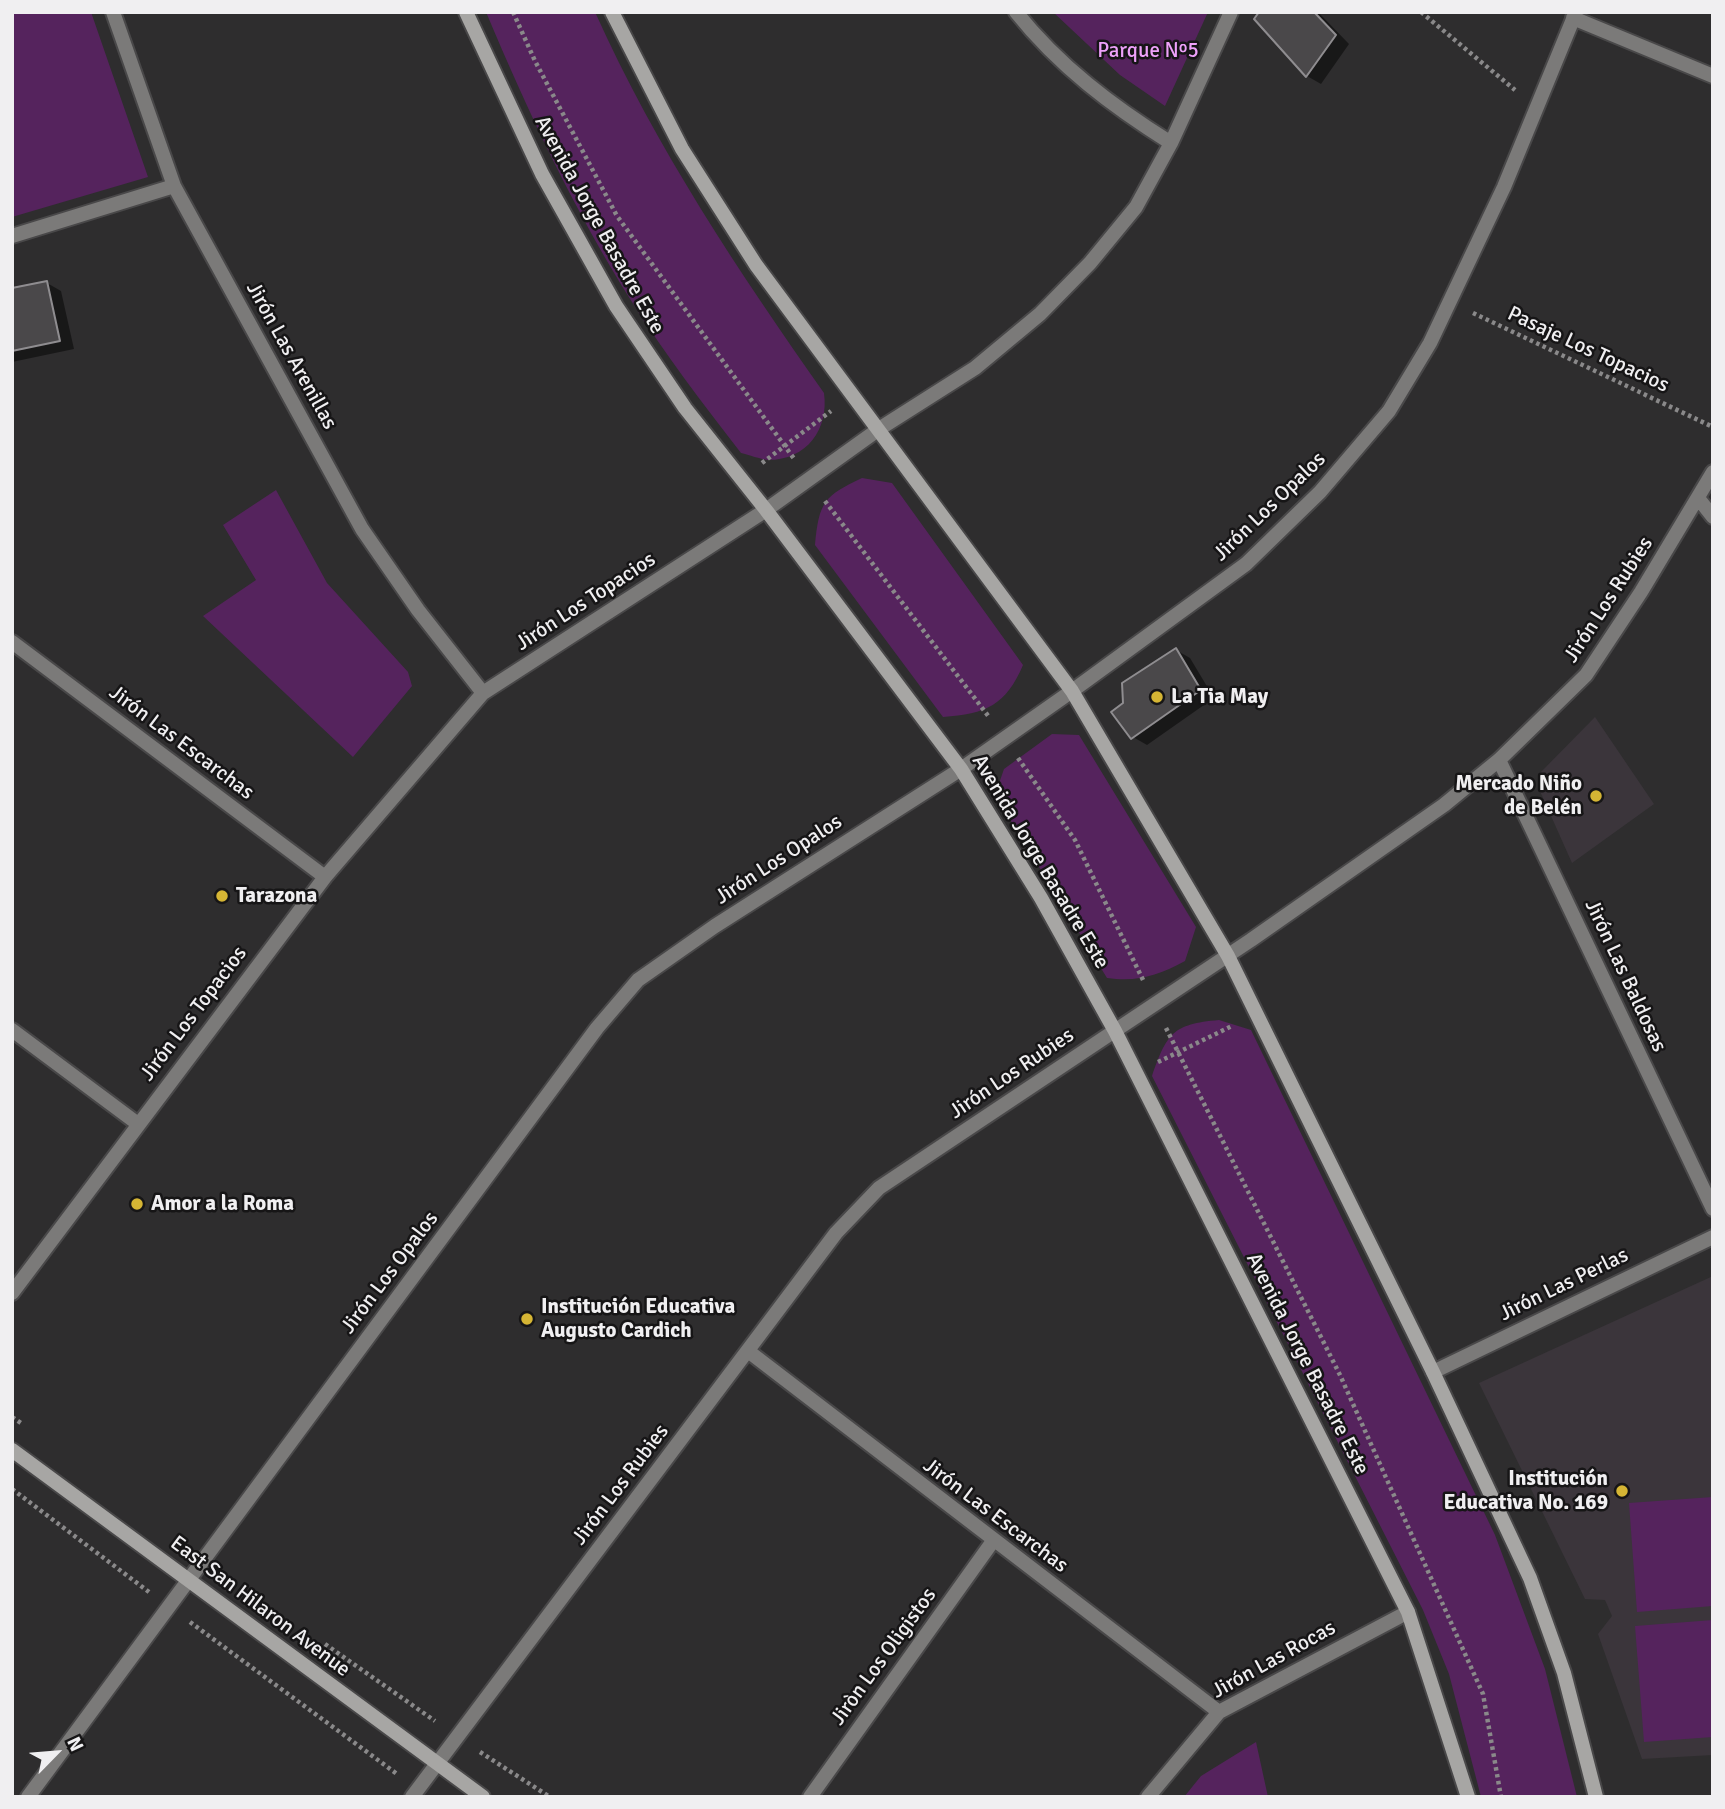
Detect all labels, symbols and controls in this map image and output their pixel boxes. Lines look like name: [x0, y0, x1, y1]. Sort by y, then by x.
park label: Parque Nº5: [1097, 38, 1199, 64]
street label: Avenida Jorge Basadre Este: [529, 112, 669, 338]
street label: Jirón Las Arenillas: [240, 278, 342, 434]
street label: Pasaje Los Topacios: [1503, 302, 1673, 398]
street label: Jirón Los Opalos: [1209, 447, 1331, 567]
street label: Jirón Los Rubies: [1559, 532, 1659, 668]
street label: Jirón Los Topacios: [511, 547, 661, 657]
street label: Jirón Las Escarchas: [104, 680, 258, 806]
place label: La Tia May: [1171, 684, 1268, 710]
marker: La Tia May: [1149, 689, 1165, 705]
street label: Avenida Jorge Basadre Este: [966, 750, 1114, 974]
place label: Mercado Niño de Belén: [1455, 771, 1582, 821]
marker: Mercado Niño de Belén: [1588, 788, 1604, 804]
street label: Jirón Los Opalos: [711, 810, 847, 910]
place label: Tarazona: [236, 883, 317, 909]
marker: Tarazona: [214, 888, 230, 904]
street label: Jirón Las Baldosas: [1579, 896, 1671, 1056]
street label: Jirón Los Topacios: [135, 942, 253, 1086]
street label: Jirón Los Rubies: [945, 1023, 1079, 1125]
place label: Amor a la Roma: [151, 1191, 294, 1217]
marker: Amor a la Roma: [129, 1196, 145, 1212]
street label: Jirón Los Opalos: [336, 1207, 444, 1339]
street label: Jirón Las Perlas: [1495, 1243, 1633, 1327]
street label: Avenida Jorge Basadre Este: [1240, 1249, 1374, 1479]
place label: Institución Educativa Augusto Cardich: [541, 1294, 735, 1344]
marker: Institución Educativa Augusto Cardich: [519, 1311, 535, 1327]
street label: Jirón Los Rubies: [567, 1420, 675, 1550]
street label: Jirón Las Escarchas: [918, 1453, 1072, 1579]
place label: Institución Educativa No. 169: [1443, 1466, 1608, 1516]
marker: Institución Educativa No. 169: [1614, 1483, 1630, 1499]
street label: East San Hilaron Avenue: [165, 1531, 355, 1683]
street label: Jiròn Los Oligistos: [826, 1584, 942, 1730]
street label: Jirón Las Rocas: [1208, 1616, 1340, 1704]
north arrow: [21, 1718, 91, 1788]
text: N: [61, 1733, 89, 1755]

